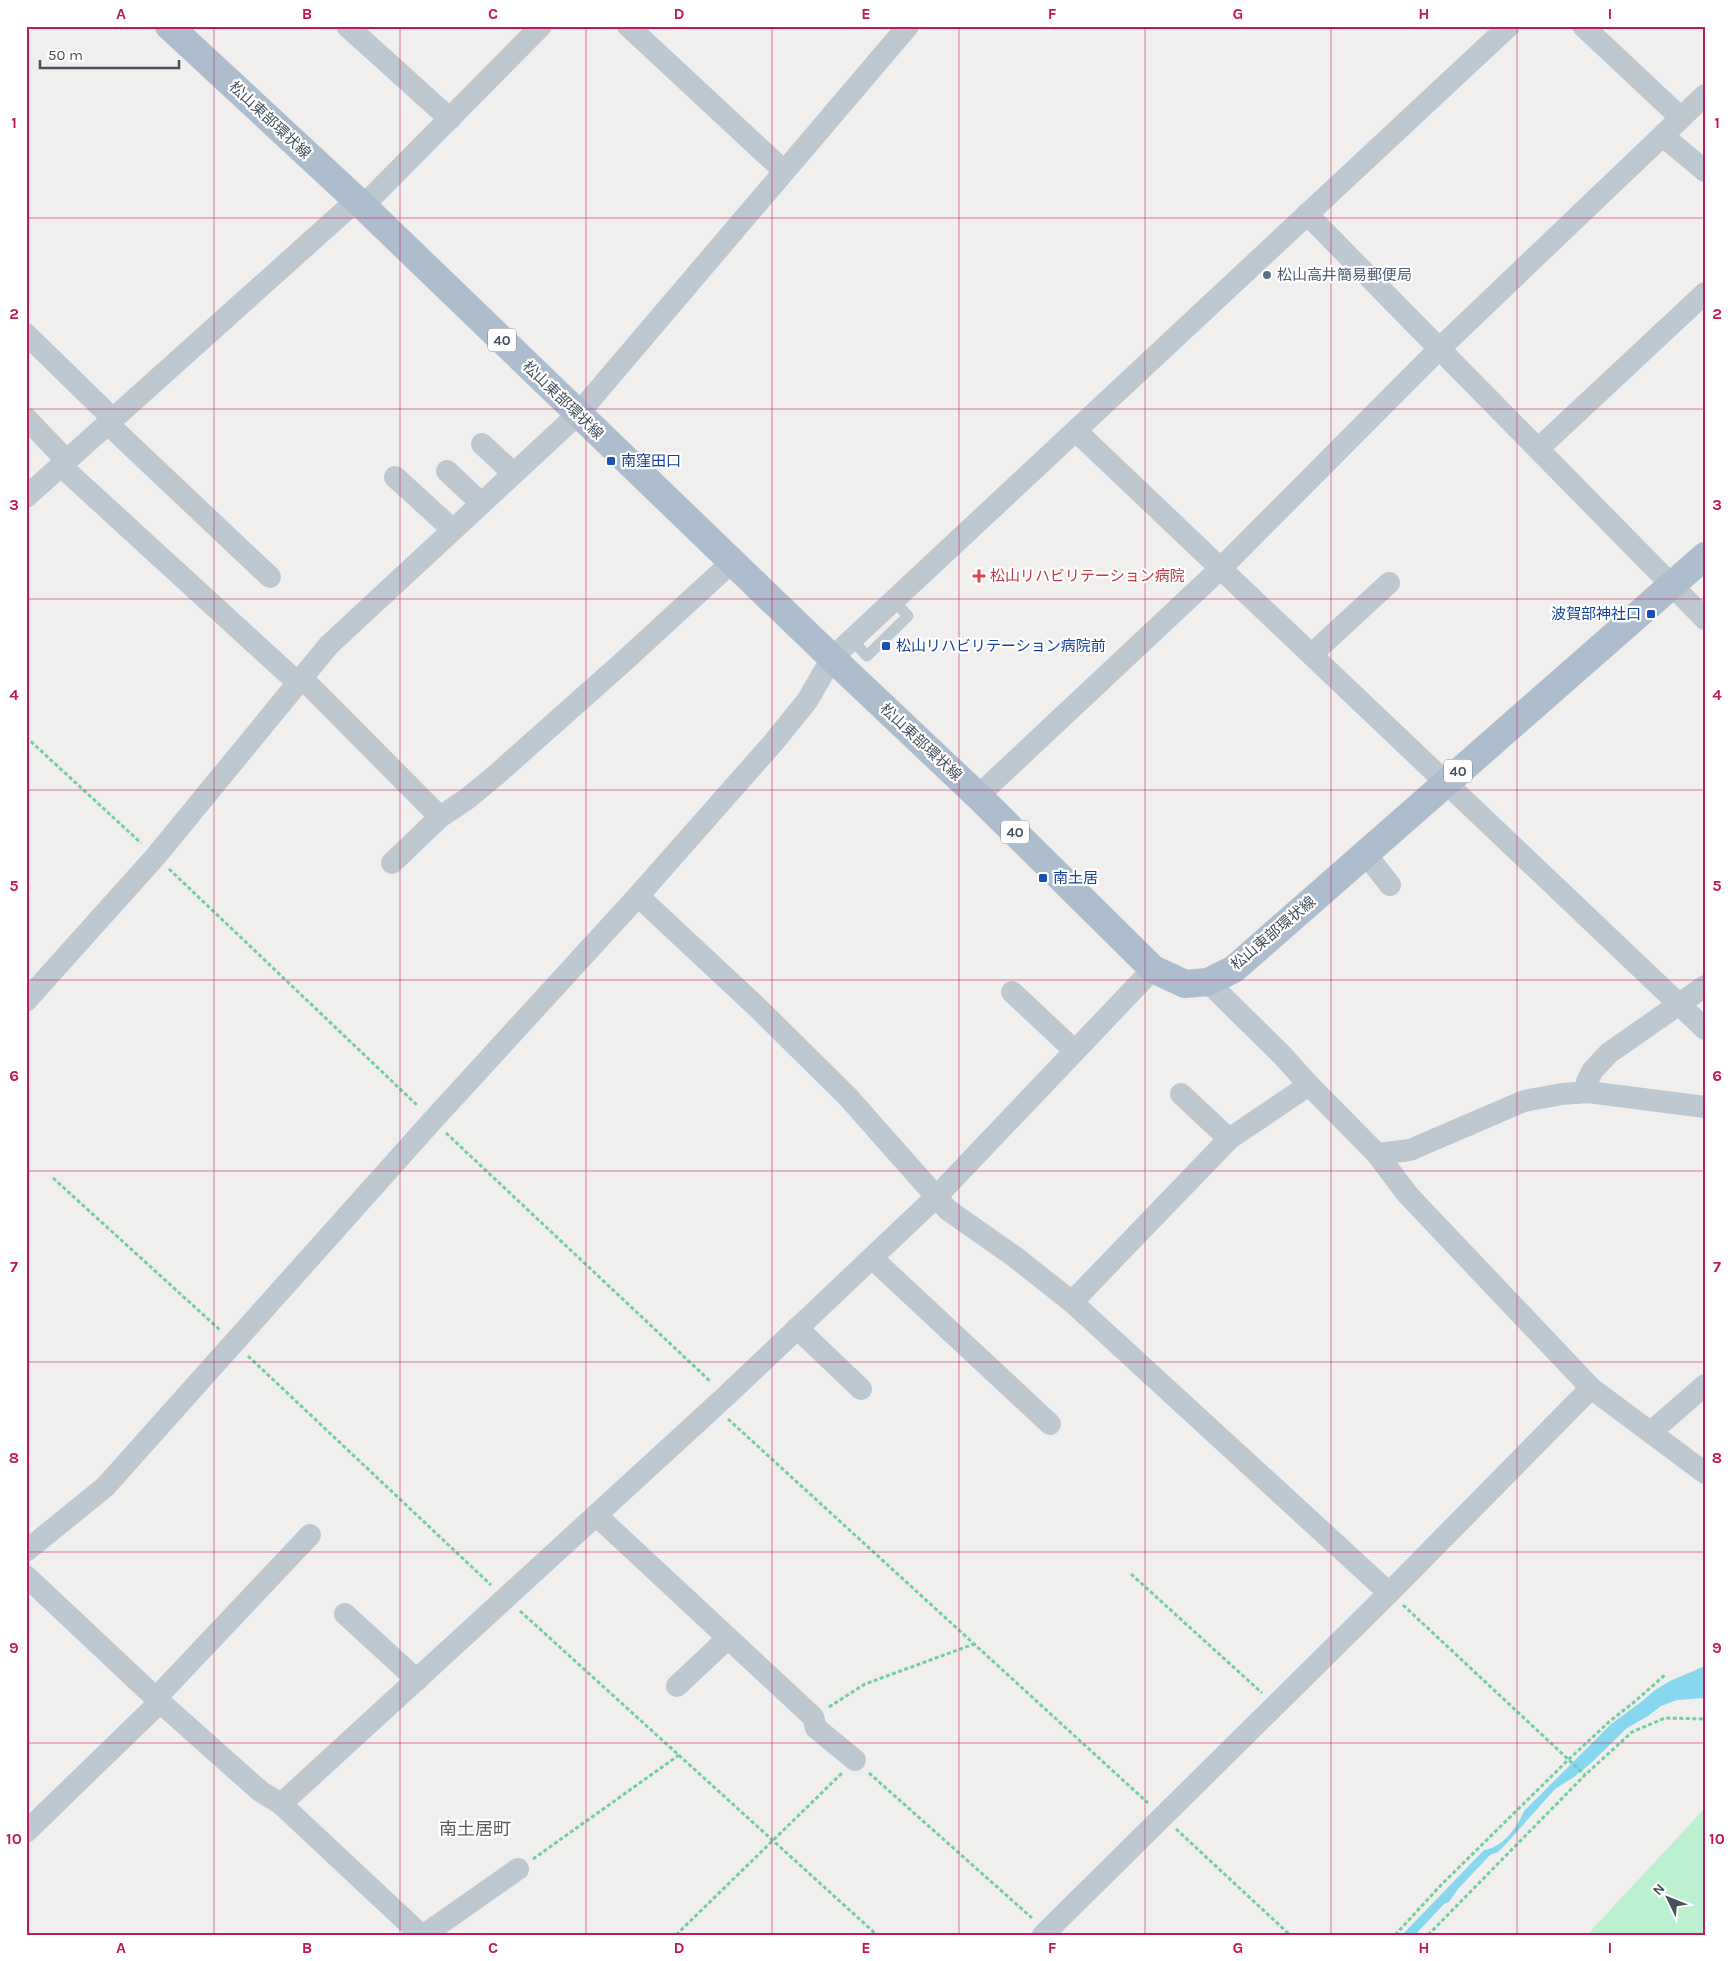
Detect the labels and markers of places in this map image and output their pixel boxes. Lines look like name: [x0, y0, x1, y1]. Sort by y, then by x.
place label: 松山高井簡易郵便局: [1277, 266, 1412, 284]
marker: 松山高井簡易郵便局: [1261, 269, 1273, 281]
place label: 南窪田口: [621, 452, 681, 470]
marker: 南窪田口: [605, 455, 617, 467]
place label: 松山リハビリテーション病院: [990, 567, 1185, 585]
marker: 松山リハビリテーション病院: [972, 569, 986, 583]
place label: 波賀部神社口: [1551, 605, 1641, 623]
marker: 波賀部神社口: [1645, 608, 1657, 620]
place label: 松山リハビリテーション病院前: [896, 637, 1106, 655]
marker: 松山リハビリテーション病院前: [880, 640, 892, 652]
place label: 南土居: [1053, 869, 1098, 887]
marker: 南土居: [1037, 872, 1049, 884]

